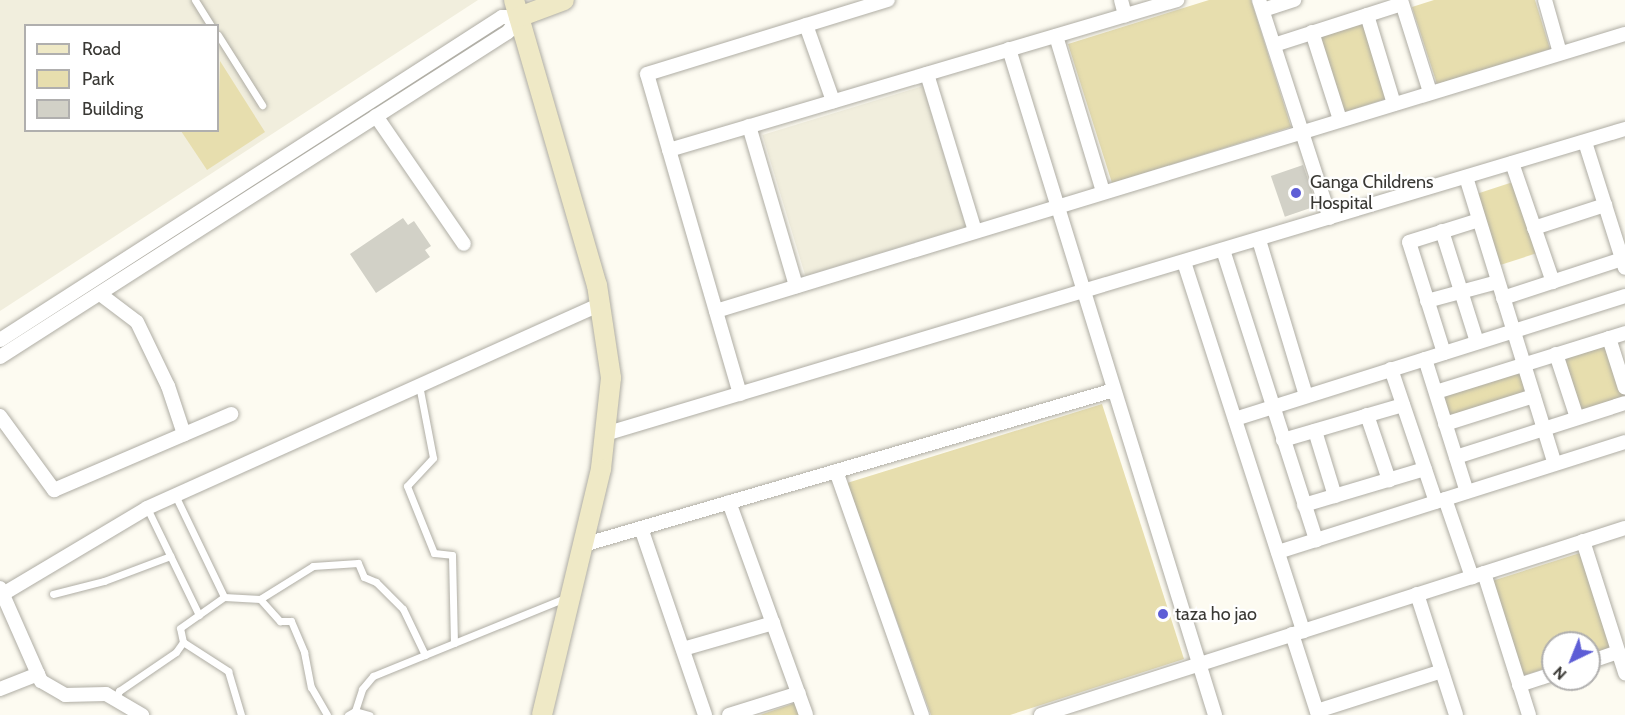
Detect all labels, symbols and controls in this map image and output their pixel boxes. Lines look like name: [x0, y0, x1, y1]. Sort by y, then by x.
legend: [24, 24, 219, 132]
text: Road: [82, 38, 121, 60]
text: Park: [82, 68, 114, 90]
text: Building: [82, 98, 143, 120]
place label: Ganga Childrens Hospital: [1310, 172, 1433, 214]
marker: Ganga Childrens Hospital: [1287, 184, 1305, 202]
place label: taza ho jao: [1175, 603, 1257, 625]
marker: taza ho jao: [1156, 607, 1170, 621]
north arrow: [1541, 631, 1601, 691]
text: N: [1549, 662, 1570, 684]

